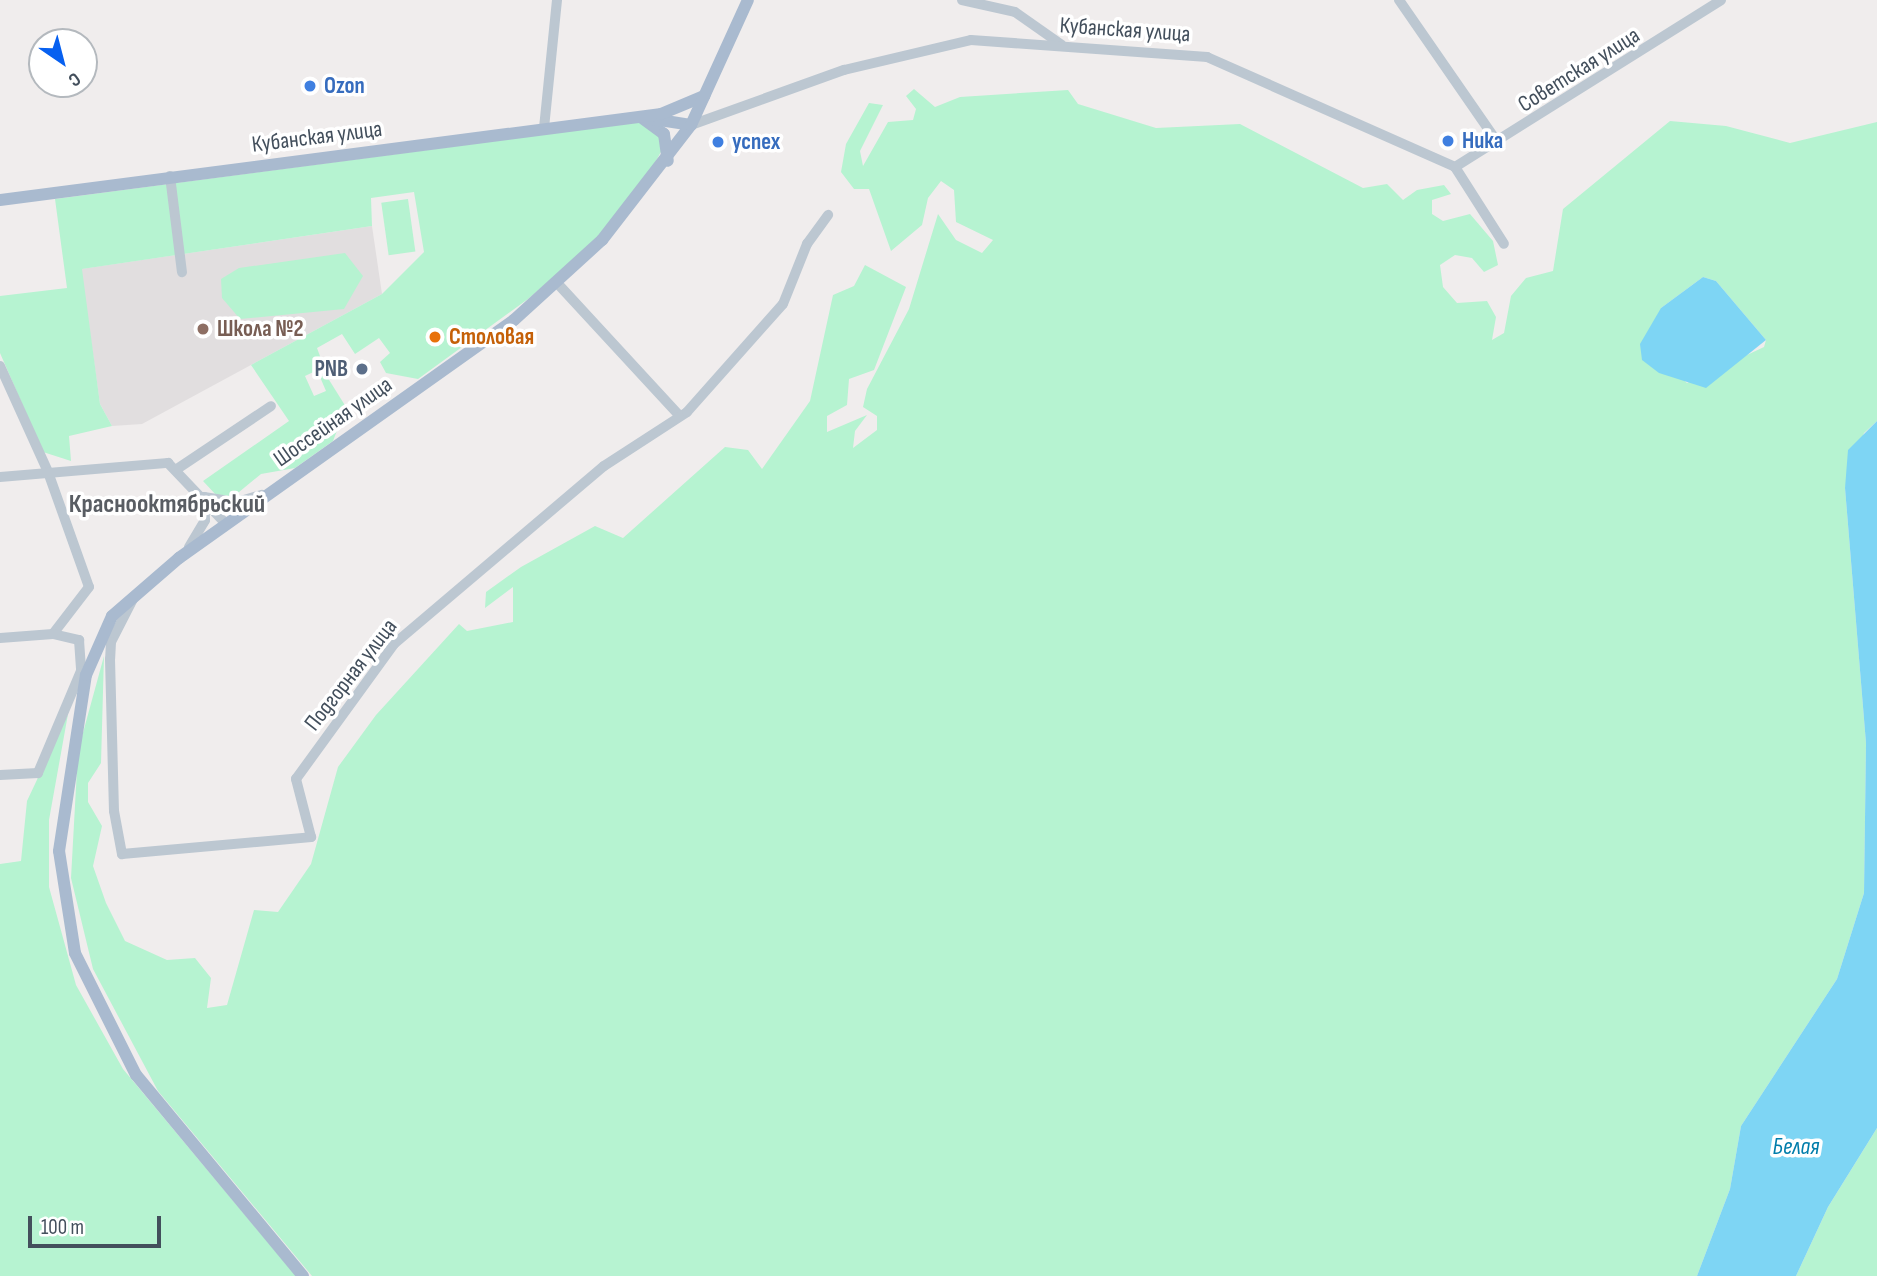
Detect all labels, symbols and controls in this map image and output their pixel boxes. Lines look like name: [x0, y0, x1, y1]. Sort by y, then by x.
street label: Кубанская улица: [1059, 12, 1191, 48]
street label: Советская улица: [1513, 22, 1645, 118]
north arrow: [28, 28, 98, 98]
text: С: [64, 67, 85, 91]
place label: Ozon: [324, 72, 365, 100]
marker: Ozon: [302, 78, 318, 94]
street label: Кубанская улица: [250, 115, 384, 159]
place label: Ника: [1462, 127, 1503, 155]
place label: успех: [732, 128, 780, 156]
marker: Ника: [1440, 133, 1456, 149]
marker: успех: [710, 134, 726, 150]
place label: Школа №2: [217, 315, 303, 343]
marker: Школа №2: [195, 321, 211, 337]
place label: Столовая: [449, 323, 534, 351]
marker: Столовая: [427, 329, 443, 345]
place label: PNB: [314, 355, 348, 383]
marker: PNB: [354, 361, 370, 377]
street label: Шоссейная улица: [268, 371, 398, 473]
district label: Краснооктябрьский: [69, 489, 265, 521]
street label: Подгорная улица: [299, 614, 403, 736]
water label: Белая: [1772, 1133, 1820, 1161]
scale bar: [32, 1202, 164, 1246]
text: 100 m: [41, 1215, 84, 1240]

